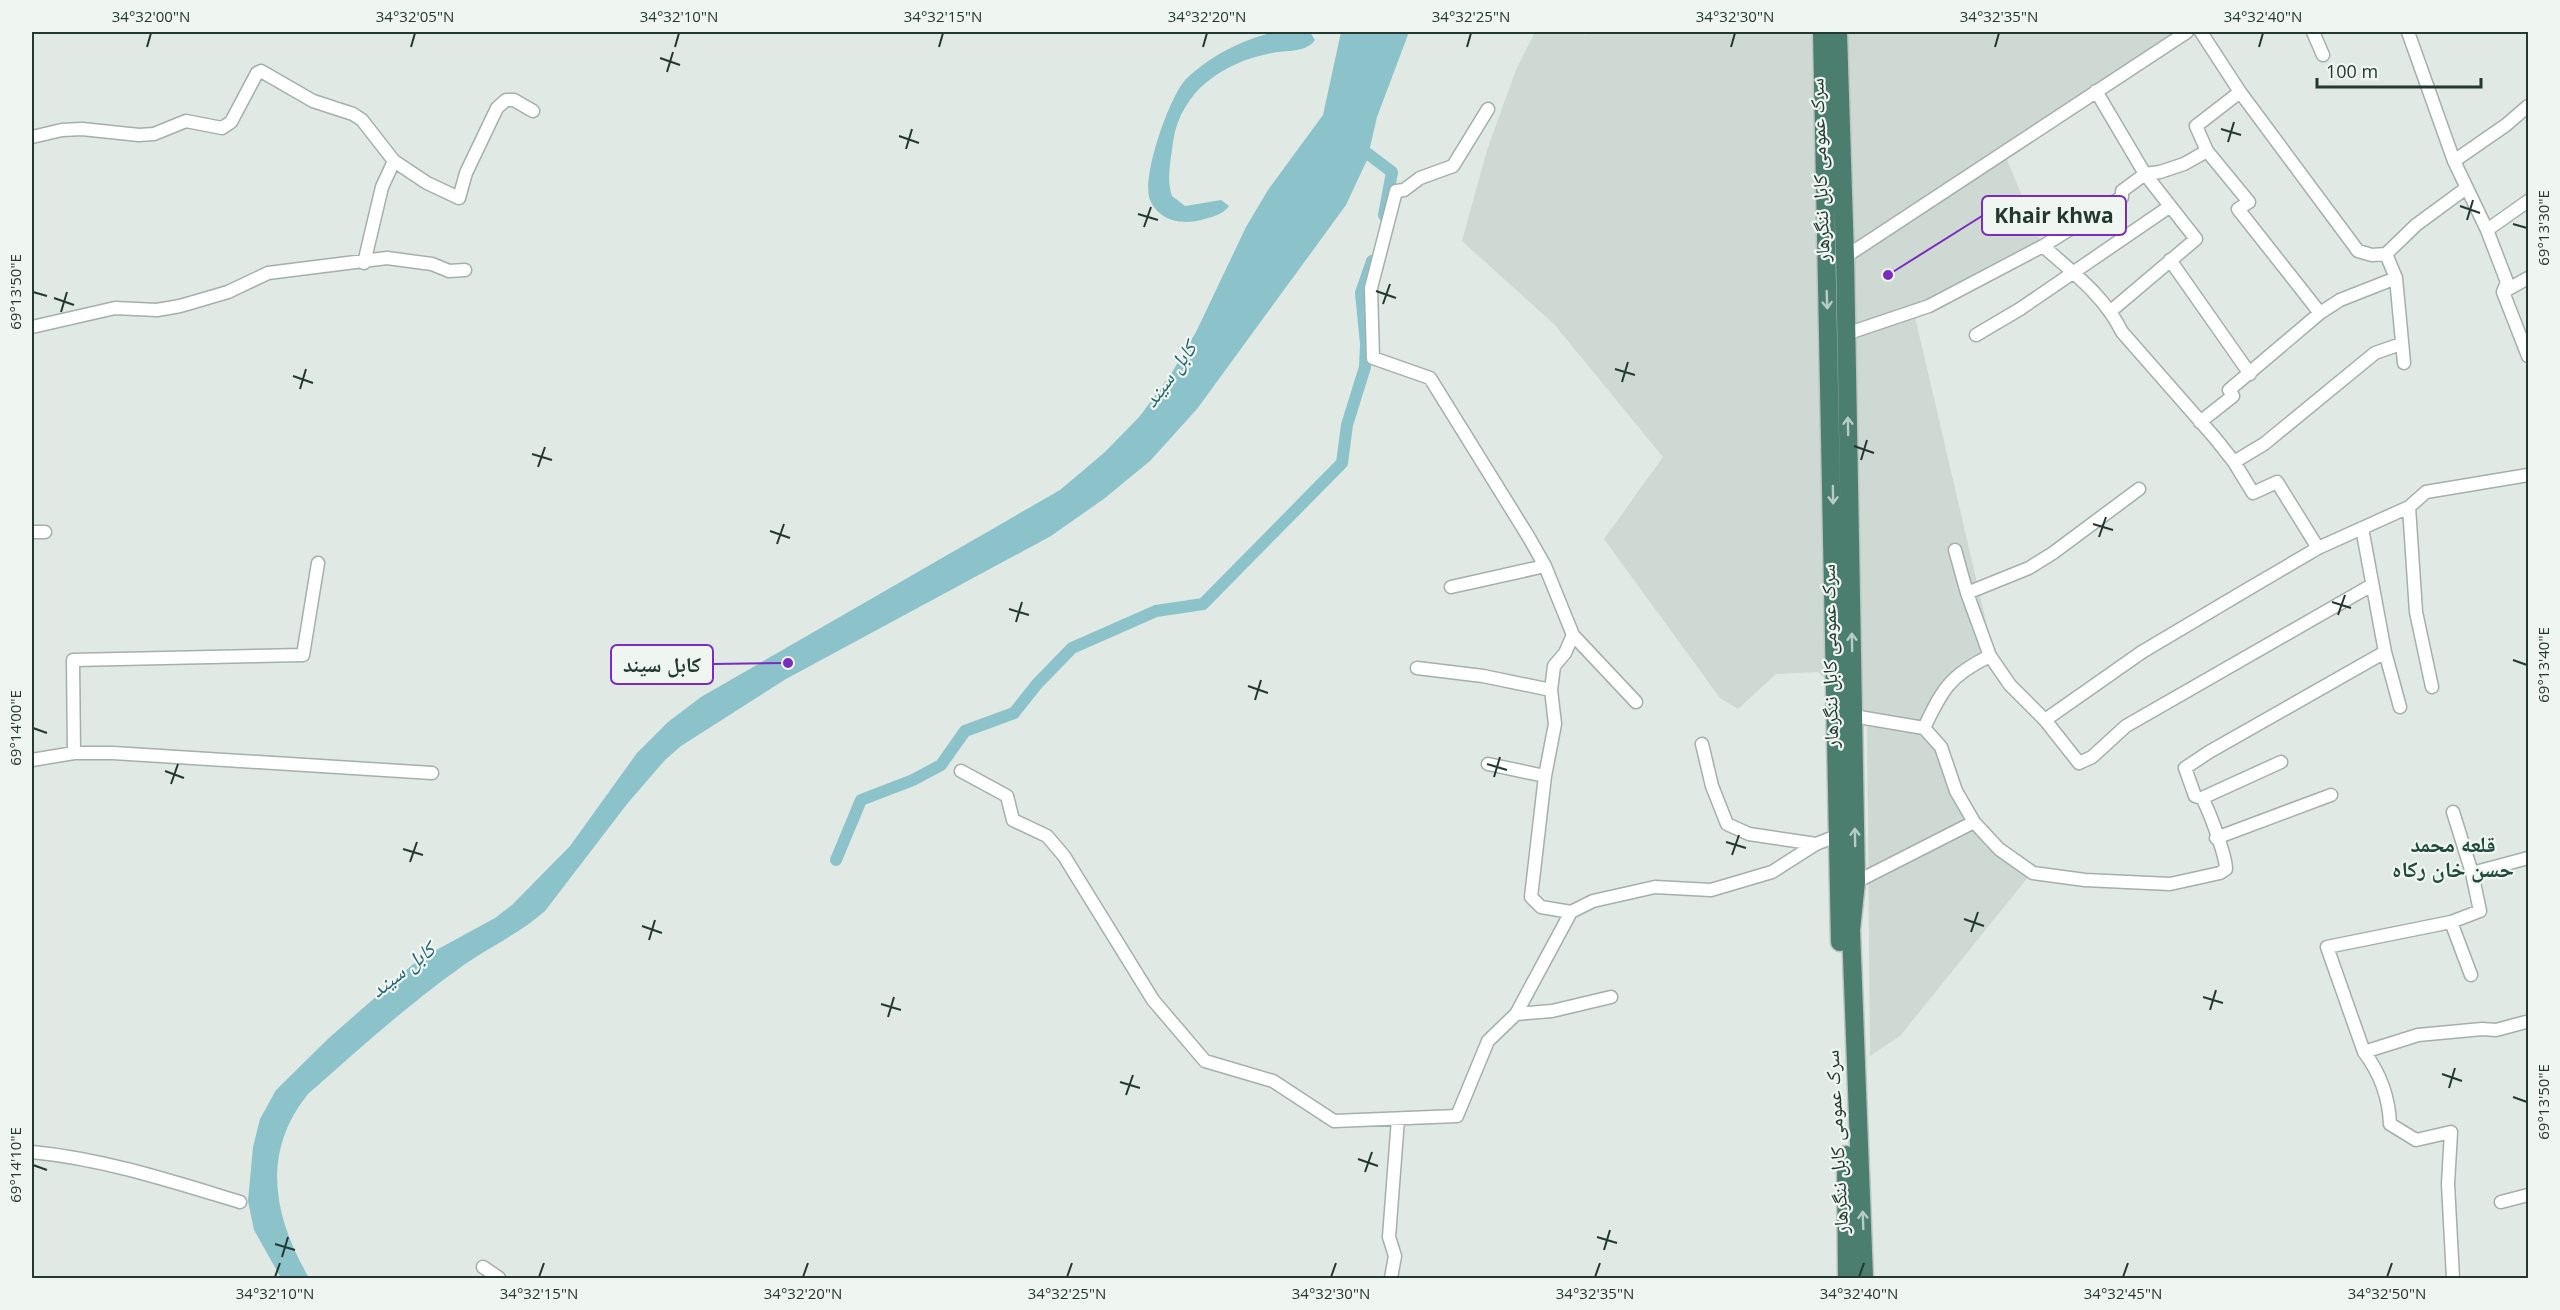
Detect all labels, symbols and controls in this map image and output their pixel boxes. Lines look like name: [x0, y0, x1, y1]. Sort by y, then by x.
text: 34°32'00"N: [112, 6, 190, 26]
text: 34°32'05"N: [376, 6, 454, 26]
text: 34°32'10"N: [640, 6, 718, 26]
text: 34°32'15"N: [904, 6, 982, 26]
text: 34°32'20"N: [1168, 6, 1246, 26]
text: 34°32'25"N: [1432, 6, 1510, 26]
text: 34°32'30"N: [1696, 6, 1774, 26]
text: 34°32'35"N: [1960, 6, 2038, 26]
text: 34°32'40"N: [2224, 6, 2302, 26]
scale bar: [2317, 51, 2480, 89]
text: 100 m: [2326, 59, 2378, 83]
street label: سرک عمومی کابل ننگرهار: [1802, 78, 1836, 263]
text: 69°13'30"E: [2533, 190, 2553, 266]
callout: Khair khwa: [1982, 196, 2126, 235]
text: Khair khwa: [1994, 201, 2114, 229]
text: 69°13'50"E: [5, 254, 25, 330]
one-way arrow: [1822, 289, 1833, 309]
water label: کابل سيند: [1136, 333, 1204, 413]
one-way arrow: [1842, 416, 1853, 436]
one-way arrow: [1827, 484, 1838, 504]
street label: سرک عمومی کابل ننگرهار: [1814, 564, 1844, 749]
text: 69°13'40"E: [2533, 627, 2553, 703]
one-way arrow: [1846, 632, 1857, 652]
callout: کابل سيند: [611, 645, 713, 684]
text: کابل سيند: [623, 650, 701, 678]
text: 69°14'00"E: [5, 690, 25, 766]
one-way arrow: [1850, 827, 1861, 847]
district label: قلعه محمد حسن خان رکاه: [2392, 828, 2514, 883]
water label: کابل سيند: [364, 933, 443, 1003]
street label: سرک عمومی کابل ننگرهار: [1818, 1049, 1854, 1236]
text: 69°13'50"E: [2533, 1064, 2553, 1140]
text: 69°14'10"E: [5, 1127, 25, 1203]
one-way arrow: [1857, 1211, 1868, 1231]
text: 34°32'10"N: [236, 1283, 314, 1303]
text: 34°32'15"N: [500, 1283, 578, 1303]
text: 34°32'20"N: [764, 1283, 842, 1303]
text: 34°32'25"N: [1028, 1283, 1106, 1303]
text: 34°32'30"N: [1292, 1283, 1370, 1303]
text: 34°32'35"N: [1556, 1283, 1634, 1303]
text: 34°32'40"N: [1820, 1283, 1898, 1303]
text: 34°32'45"N: [2084, 1283, 2162, 1303]
text: 34°32'50"N: [2348, 1283, 2426, 1303]

